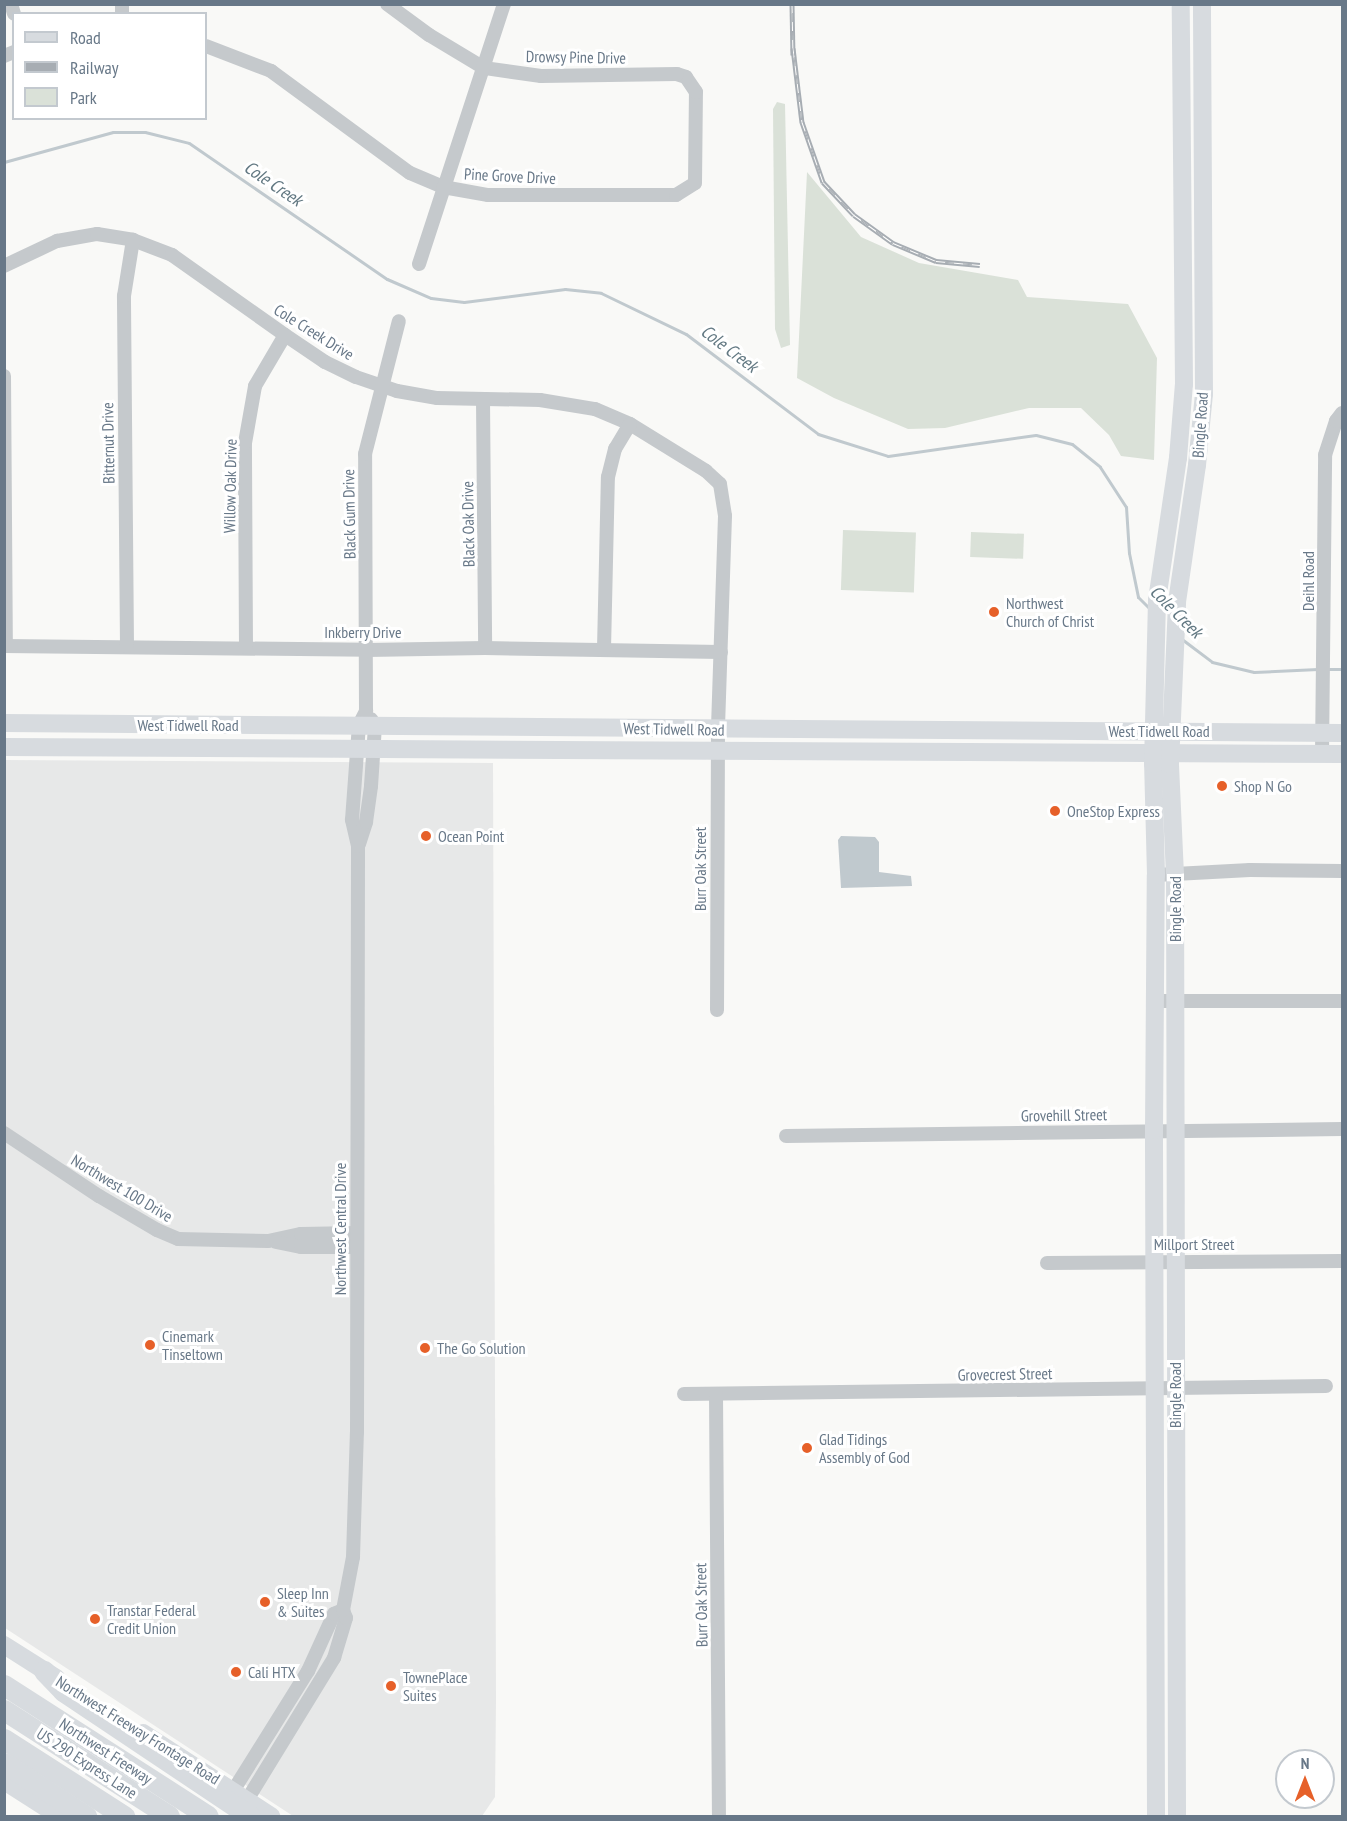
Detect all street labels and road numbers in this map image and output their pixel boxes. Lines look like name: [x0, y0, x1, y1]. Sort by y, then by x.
street label: Drowsy Pine Drive: [526, 47, 626, 67]
street label: Pine Grove Drive: [464, 164, 556, 188]
street label: Cole Creek Drive: [270, 300, 358, 364]
street label: Bingle Road: [1188, 391, 1212, 459]
street label: Bitternut Drive: [98, 402, 118, 484]
street label: Willow Oak Drive: [220, 438, 240, 534]
street label: Black Gum Drive: [339, 469, 359, 559]
street label: Black Oak Drive: [458, 480, 478, 568]
street label: Deihl Road: [1298, 551, 1318, 611]
street label: Inkberry Drive: [324, 622, 402, 642]
street label: West Tidwell Road: [137, 715, 239, 735]
street label: West Tidwell Road: [623, 719, 725, 739]
street label: West Tidwell Road: [1108, 721, 1210, 741]
street label: Burr Oak Street: [690, 827, 710, 911]
street label: Bingle Road: [1165, 876, 1185, 942]
street label: Grovehill Street: [1021, 1105, 1107, 1125]
street label: Northwest 100 Drive: [68, 1150, 176, 1226]
street label: Northwest Central Drive: [330, 1163, 350, 1295]
street label: Millport Street: [1154, 1234, 1234, 1254]
street label: Bingle Road: [1165, 1362, 1185, 1428]
street label: Grovecrest Street: [957, 1364, 1053, 1384]
street label: Burr Oak Street: [691, 1563, 711, 1647]
street label: Northwest Freeway Frontage Road: [52, 1672, 224, 1788]
street label: Northwest Freeway: [56, 1714, 156, 1788]
street label: US 290 Express Lane: [33, 1723, 141, 1803]

